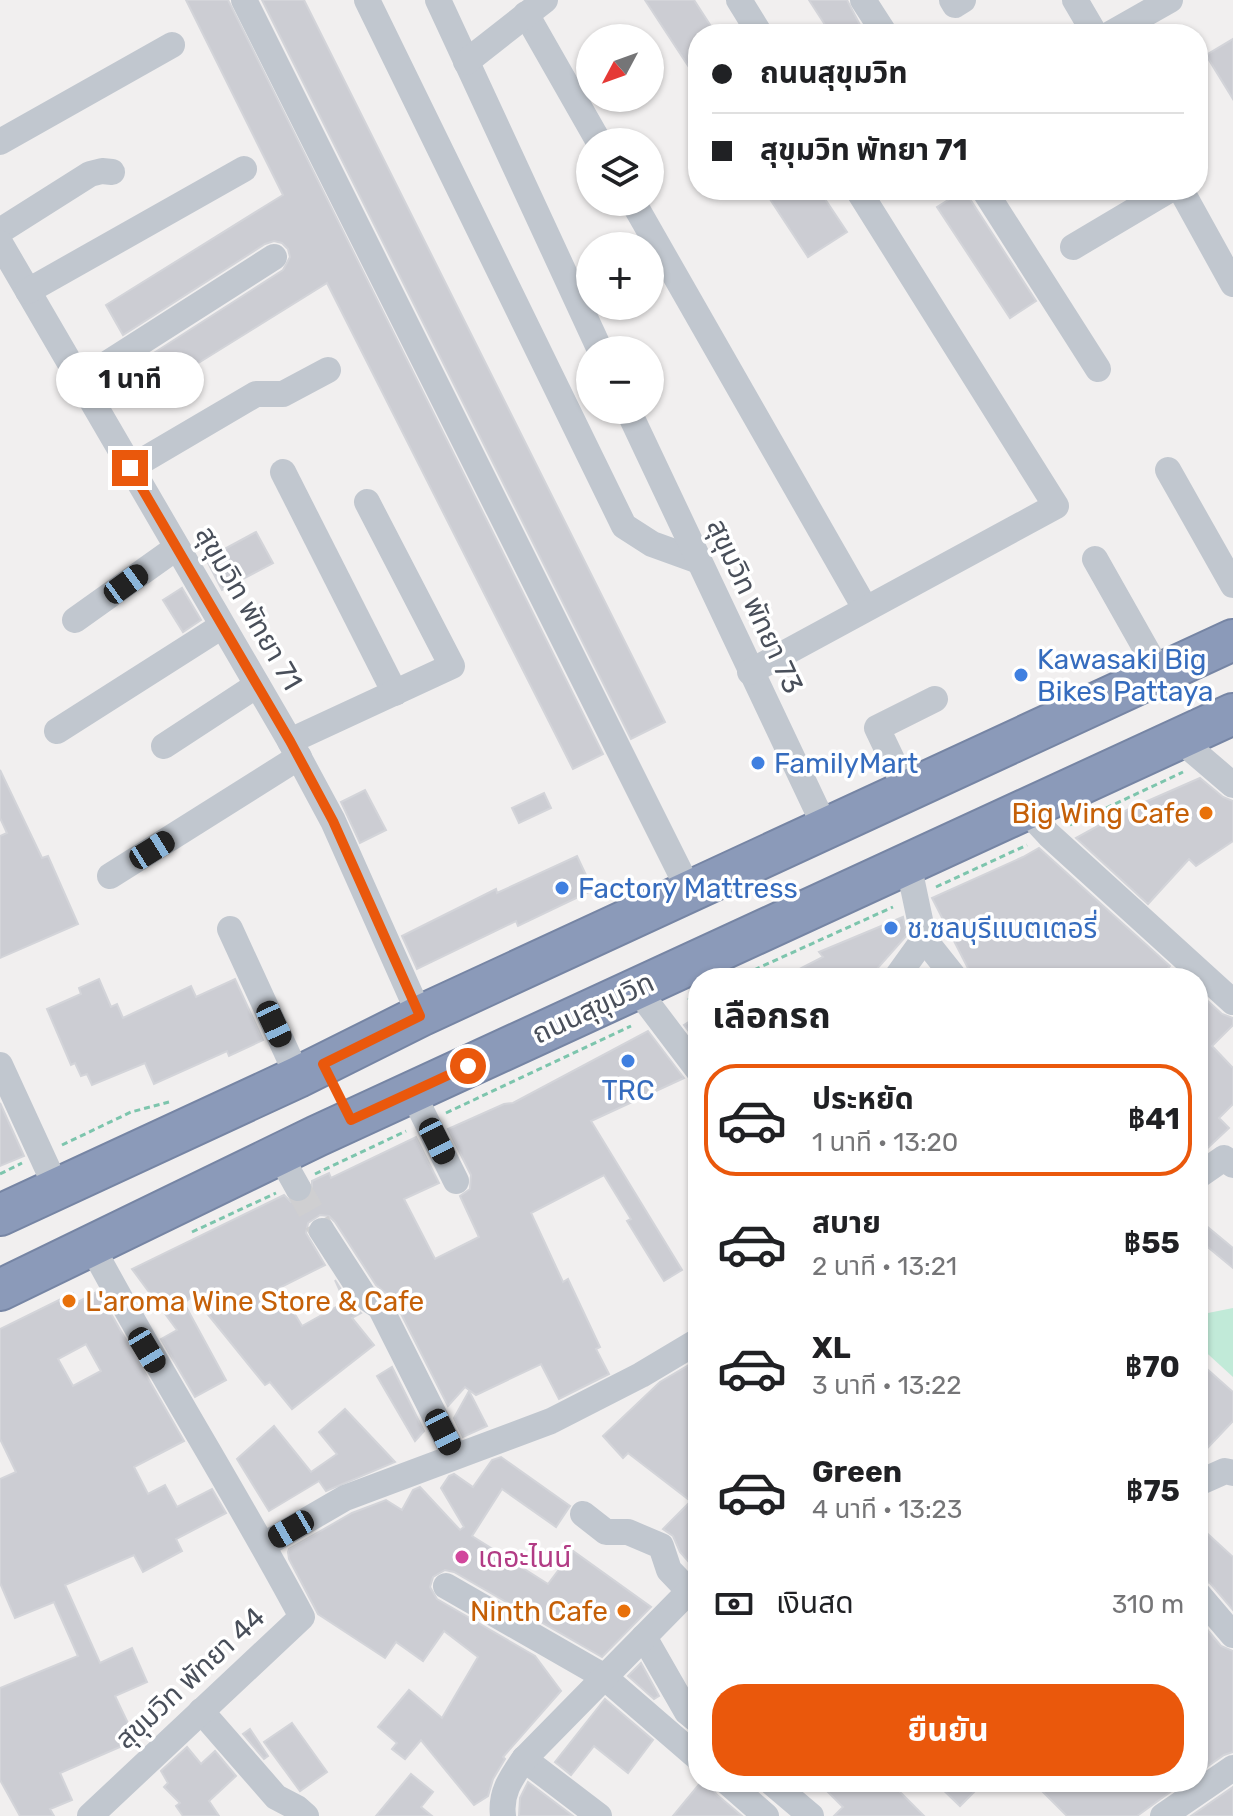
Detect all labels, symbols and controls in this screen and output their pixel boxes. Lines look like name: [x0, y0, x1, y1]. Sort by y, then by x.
north arrow: [576, 24, 664, 112]
map controls: [576, 24, 664, 424]
text: ถนนสุขุมวิท: [760, 55, 907, 91]
button: layers: [576, 128, 664, 216]
text: สุขุมวิท พัทยา 71: [760, 132, 968, 168]
button: +: [576, 232, 664, 320]
button: −: [576, 336, 664, 424]
callout: 1 นาที: [56, 352, 204, 408]
text: 1 นาที: [98, 364, 162, 395]
route end: [112, 450, 148, 486]
street label: สุขุมวิท พัทยา 73: [700, 513, 810, 699]
street label: สุขุมวิท พัทยา 71: [189, 520, 309, 696]
car: [100, 560, 152, 608]
place label: Kawasaki Big Bikes Pattaya: [1037, 643, 1214, 708]
marker: Kawasaki Big Bikes Pattaya: [1012, 666, 1030, 684]
place label: FamilyMart: [774, 747, 918, 780]
marker: FamilyMart: [749, 754, 767, 772]
place label: Big Wing Cafe: [1011, 797, 1190, 830]
marker: Big Wing Cafe: [1197, 804, 1215, 822]
car: [125, 827, 179, 873]
place label: Factory Mattress: [578, 872, 798, 905]
marker: Factory Mattress: [553, 879, 571, 897]
place label: ช.ชลบุรีแบตเตอรี่: [907, 909, 1097, 945]
marker: ช.ชลบุรีแบตเตอรี่: [882, 919, 900, 937]
street label: ถนนสุขุมวิท: [527, 965, 659, 1051]
text: เลือกรถ: [712, 994, 831, 1037]
car: [253, 997, 295, 1051]
route start: [450, 1048, 486, 1084]
marker: TRC: [619, 1052, 637, 1070]
place label: TRC: [601, 1074, 655, 1107]
text: ประหยัด: [812, 1081, 914, 1117]
icon: car: [716, 1084, 788, 1156]
text: ฿41: [1128, 1101, 1180, 1137]
car: [415, 1114, 459, 1168]
text: 1 นาที · 13:20: [812, 1127, 958, 1158]
text: สบาย: [812, 1205, 881, 1241]
icon: car: [716, 1208, 788, 1280]
text: ฿55: [1124, 1225, 1180, 1261]
text: 2 นาที · 13:21: [812, 1251, 957, 1282]
place label: L'aroma Wine Store & Cafe: [85, 1285, 424, 1318]
marker: L'aroma Wine Store & Cafe: [60, 1292, 78, 1310]
car: [124, 1323, 170, 1377]
text: XL: [812, 1330, 851, 1366]
icon: car: [716, 1332, 788, 1404]
text: ฿70: [1125, 1349, 1180, 1385]
text: 3 นาที · 13:22: [812, 1370, 962, 1401]
car: [421, 1405, 465, 1459]
text: Green: [812, 1454, 902, 1490]
icon: car: [716, 1456, 788, 1528]
text: ฿75: [1126, 1473, 1180, 1509]
text: 4 นาที · 13:23: [812, 1494, 962, 1525]
car: [264, 1507, 318, 1551]
place label: เดอะไนน์: [478, 1541, 571, 1574]
marker: เดอะไนน์: [453, 1548, 471, 1566]
icon: cash: [712, 1582, 756, 1626]
text: เงินสด: [776, 1585, 854, 1621]
text: 310 m: [1112, 1589, 1184, 1620]
place label: Ninth Cafe: [470, 1595, 608, 1628]
street label: สุขุมวิท พัทยา 44: [108, 1600, 272, 1756]
marker: Ninth Cafe: [615, 1602, 633, 1620]
button: ยืนยัน: [712, 1684, 1184, 1776]

